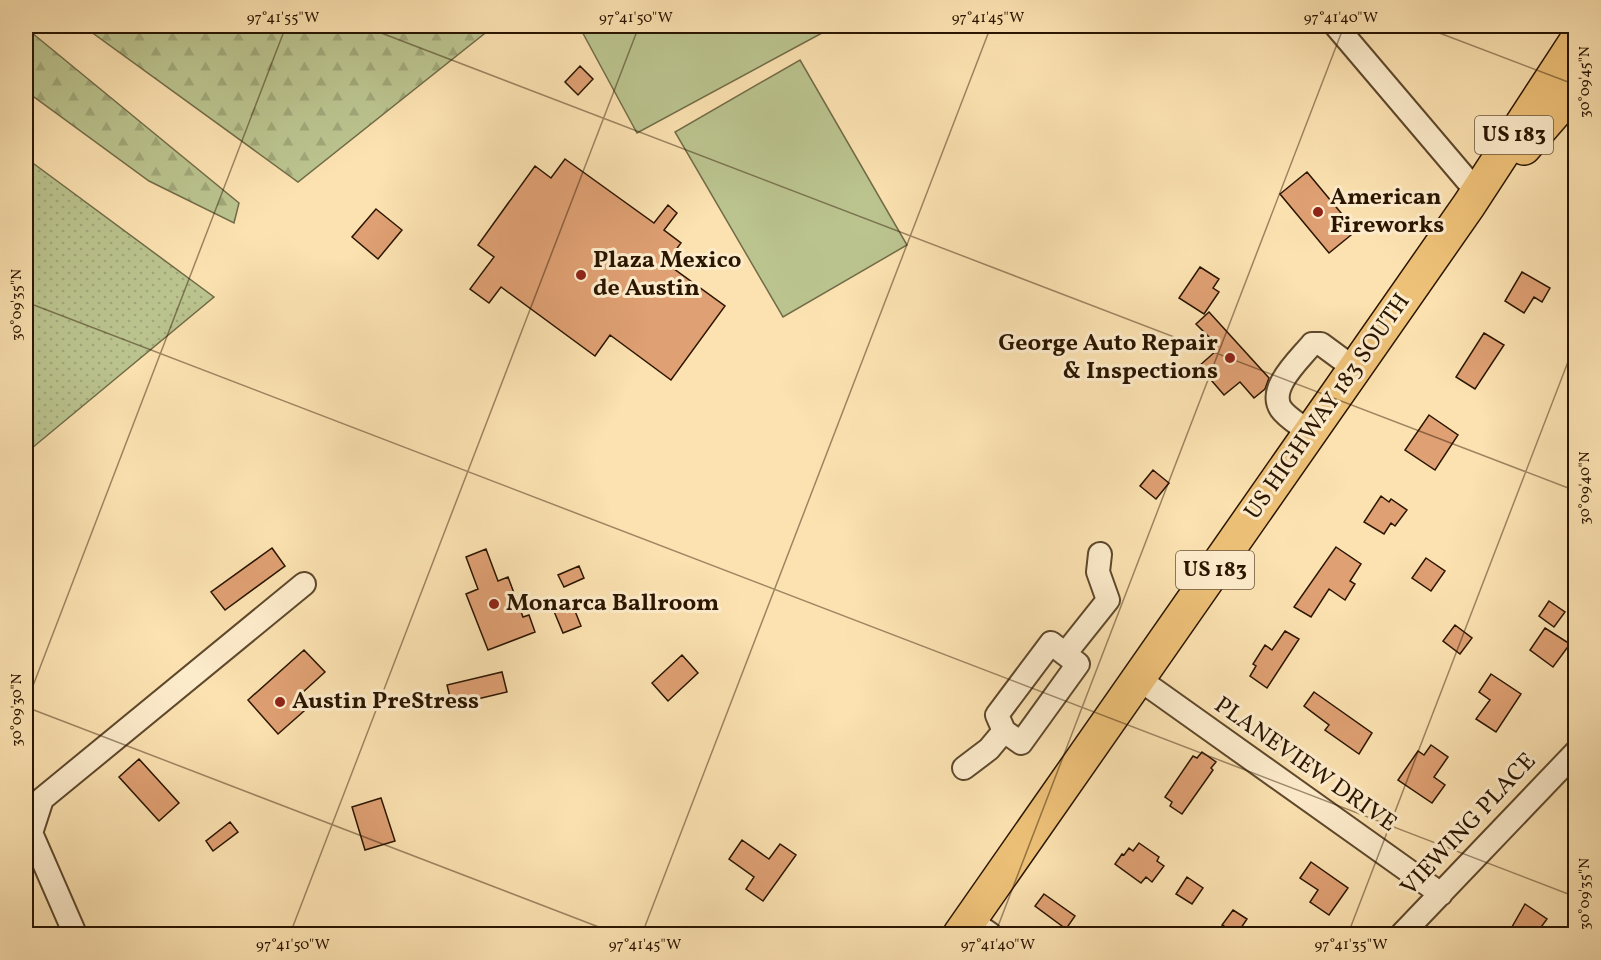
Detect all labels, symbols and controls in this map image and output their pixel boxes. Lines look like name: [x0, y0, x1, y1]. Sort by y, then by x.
text: 97°41'55"W: [247, 8, 319, 29]
text: 97°41'50"W: [599, 8, 673, 29]
text: 97°41'45"W: [952, 8, 1024, 29]
text: 97°41'40"W: [1304, 8, 1378, 29]
text: 30°09'45"N: [1575, 46, 1596, 118]
road number: US 183: [1475, 116, 1553, 154]
place label: American Fireworks: [1330, 181, 1444, 243]
marker: American Fireworks: [1311, 205, 1325, 219]
place label: Plaza Mexico de Austin: [593, 244, 741, 306]
marker: Plaza Mexico de Austin: [574, 268, 588, 282]
text: 30°09'35"N: [7, 269, 28, 341]
street label: US HIGHWAY 183 SOUTH: [1237, 287, 1419, 527]
place label: George Auto Repair & Inspections: [998, 327, 1218, 389]
marker: George Auto Repair & Inspections: [1223, 351, 1237, 365]
text: 30°09'40"N: [1575, 451, 1596, 525]
road number: US 183: [1176, 551, 1254, 589]
place label: Monarca Ballroom: [506, 587, 719, 621]
marker: Monarca Ballroom: [487, 597, 501, 611]
text: 30°09'30"N: [7, 673, 28, 747]
place label: Austin PreStress: [292, 685, 479, 719]
street label: PLANEVIEW DRIVE: [1207, 689, 1403, 841]
marker: Austin PreStress: [273, 695, 287, 709]
street label: VIEWING PLACE: [1393, 746, 1545, 904]
text: 30°09'35"N: [1575, 858, 1596, 930]
text: 97°41'50"W: [256, 935, 330, 956]
text: 97°41'45"W: [609, 935, 681, 956]
text: 97°41'40"W: [961, 935, 1035, 956]
text: 97°41'35"W: [1314, 935, 1388, 956]

